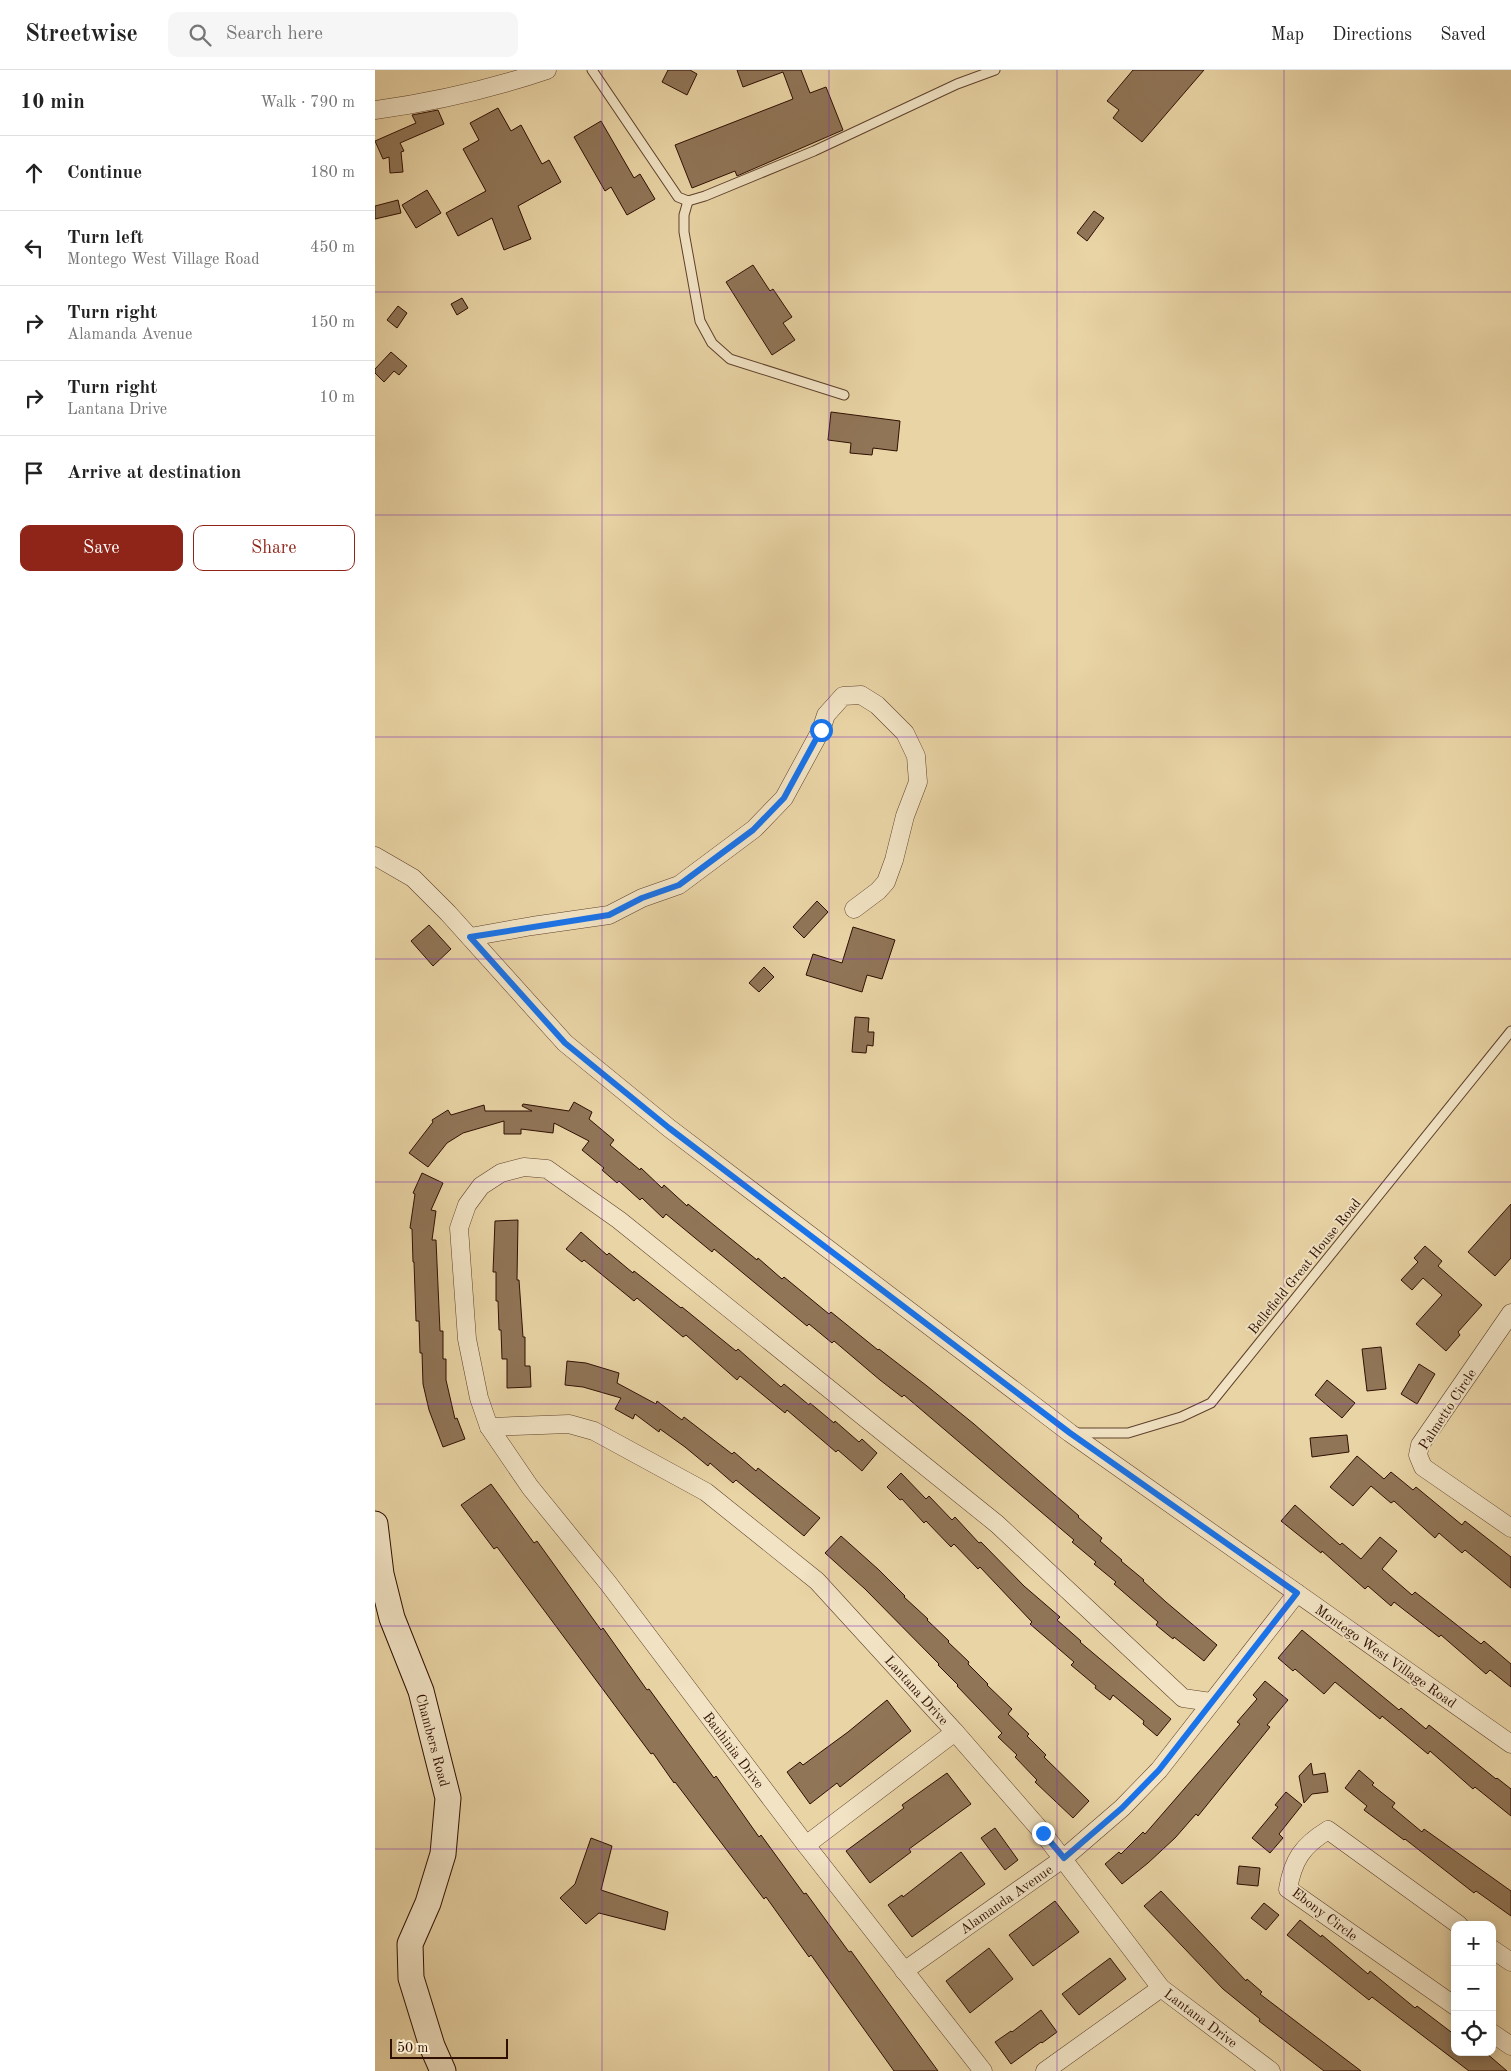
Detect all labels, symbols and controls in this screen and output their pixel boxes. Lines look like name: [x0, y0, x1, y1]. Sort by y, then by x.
search box: [168, 12, 518, 57]
icon: search: [186, 21, 214, 49]
text: Streetwise: [25, 23, 138, 47]
text: Search here: [226, 25, 323, 44]
text: Map: [1271, 26, 1304, 44]
text: Directions: [1332, 26, 1412, 44]
text: Saved: [1440, 26, 1486, 44]
text: 10 min: [20, 92, 85, 113]
text: Walk · 790 m: [260, 95, 355, 111]
icon: ahead: [20, 159, 48, 187]
text: Continue: [67, 164, 142, 183]
text: 180 m: [310, 165, 355, 181]
text: Turn left: [67, 229, 144, 248]
icon: left: [20, 234, 48, 262]
text: 450 m: [310, 240, 355, 256]
text: Montego West Village Road: [67, 252, 260, 268]
text: Turn right: [67, 304, 157, 323]
icon: right: [20, 309, 48, 337]
text: 150 m: [310, 315, 355, 331]
text: Alamanda Avenue: [67, 327, 192, 343]
text: Turn right: [67, 379, 157, 398]
icon: right: [20, 384, 48, 412]
text: 10 m: [319, 390, 355, 406]
text: Lantana Drive: [67, 402, 167, 418]
icon: arrive: [20, 459, 48, 487]
text: Arrive at destination: [67, 464, 241, 483]
button: Save: [20, 525, 183, 571]
button: Share: [193, 525, 355, 571]
route start: [810, 719, 833, 742]
street label: Bellefield Great House Road: [1246, 1196, 1364, 1337]
street label: Palmetto Circle: [1417, 1367, 1479, 1452]
street label: Montego West Village Road: [1312, 1603, 1458, 1711]
street label: Lantana Drive: [882, 1653, 951, 1728]
street label: Chambers Road: [413, 1692, 451, 1788]
street label: Bauhinia Drive: [700, 1710, 766, 1791]
route end: [1032, 1822, 1055, 1845]
street label: Alamanda Avenue: [958, 1863, 1055, 1937]
street label: Ebony Circle: [1289, 1886, 1360, 1944]
map controls: [1451, 1921, 1496, 2056]
button: +: [1451, 1921, 1496, 1966]
button: −: [1451, 1966, 1496, 2011]
street label: Lantana Drive: [1161, 1987, 1240, 2051]
button: locate: [1451, 2011, 1496, 2056]
scale bar: [390, 2036, 507, 2059]
text: 50 m: [397, 2041, 428, 2055]

